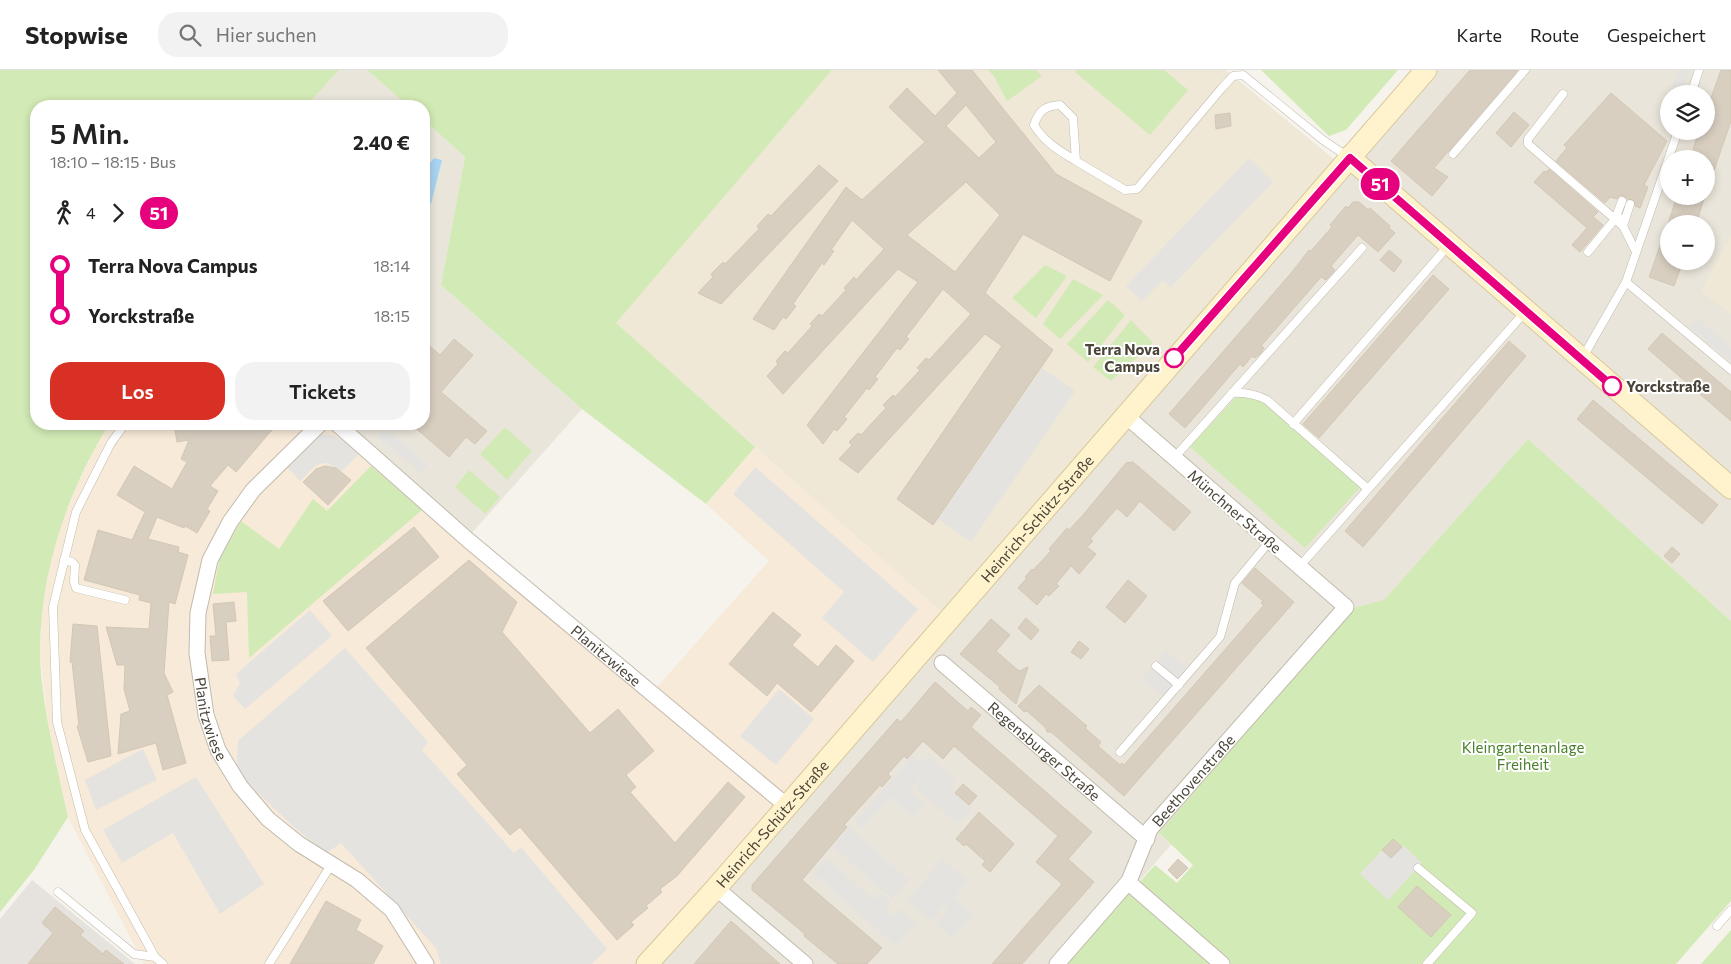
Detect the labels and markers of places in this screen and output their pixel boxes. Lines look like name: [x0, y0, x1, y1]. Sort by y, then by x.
place label: Terra Nova Campus: [1085, 340, 1160, 375]
marker: Terra Nova Campus: [1164, 348, 1184, 368]
marker: Yorckstraße: [1602, 376, 1622, 396]
place label: Yorckstraße: [1626, 377, 1710, 395]

